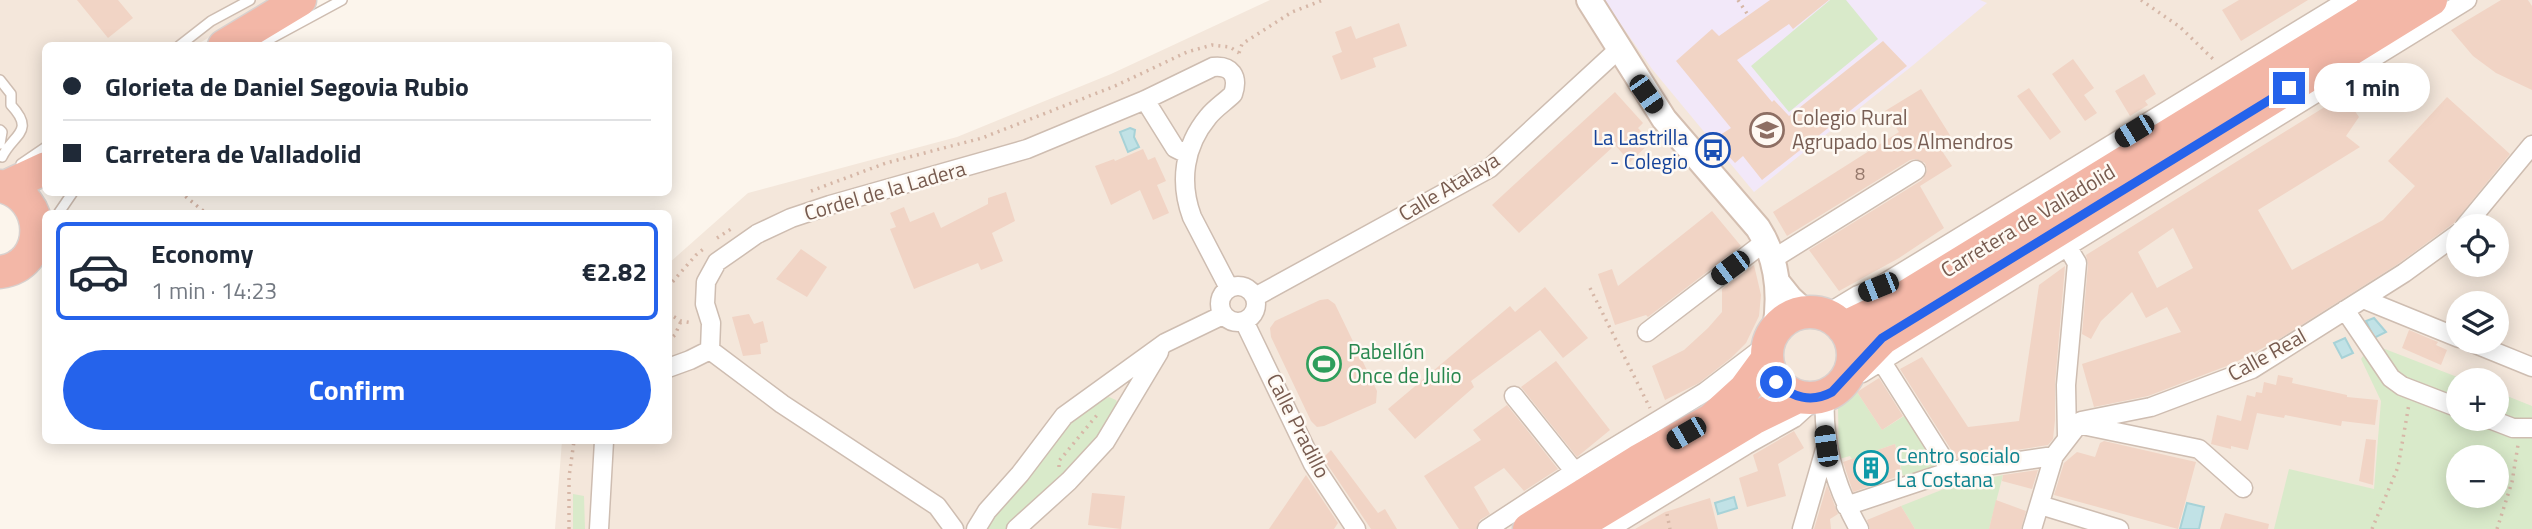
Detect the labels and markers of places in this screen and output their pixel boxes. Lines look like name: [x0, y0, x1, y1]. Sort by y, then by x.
place label: Colegio Rural Agrupado Los Almendros: [1792, 101, 2013, 157]
school or university icon: Colegio Rural Agrupado Los Almendros: [1748, 111, 1786, 149]
place label: La Lastrilla - Colegio: [1593, 121, 1688, 177]
bus stop icon: La Lastrilla - Colegio: [1694, 131, 1732, 169]
place label: Pabellón Once de Julio: [1348, 335, 1461, 391]
sports icon: Pabellón Once de Julio: [1305, 345, 1343, 383]
place label: Centro socialo La Costana: [1896, 439, 2020, 495]
building icon: Centro socialo La Costana: [1852, 449, 1890, 487]

